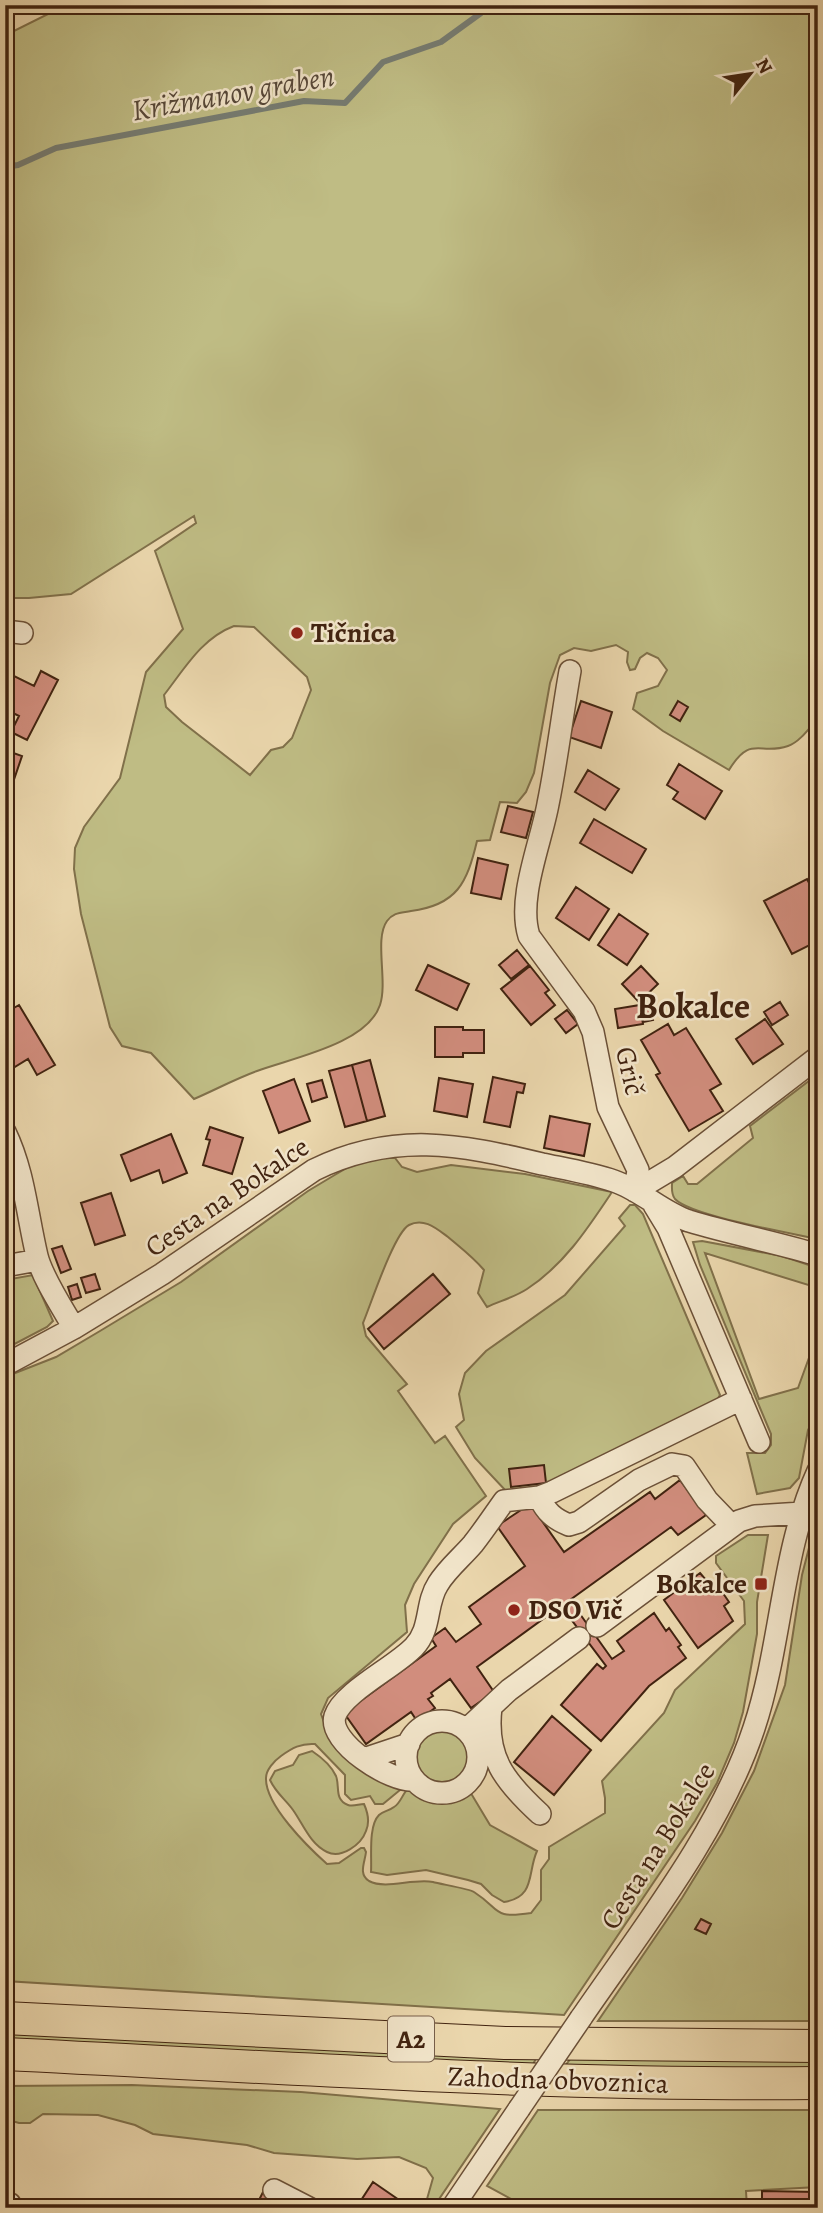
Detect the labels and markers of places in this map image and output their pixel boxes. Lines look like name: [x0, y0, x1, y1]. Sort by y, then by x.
place label: Tičnica: [311, 614, 396, 652]
marker: Tičnica: [289, 625, 305, 641]
place label: Bokalce: [656, 1565, 747, 1603]
marker: Bokalce: [753, 1576, 769, 1592]
place label: DSO Vič: [528, 1591, 623, 1629]
marker: DSO Vič: [506, 1602, 522, 1618]

